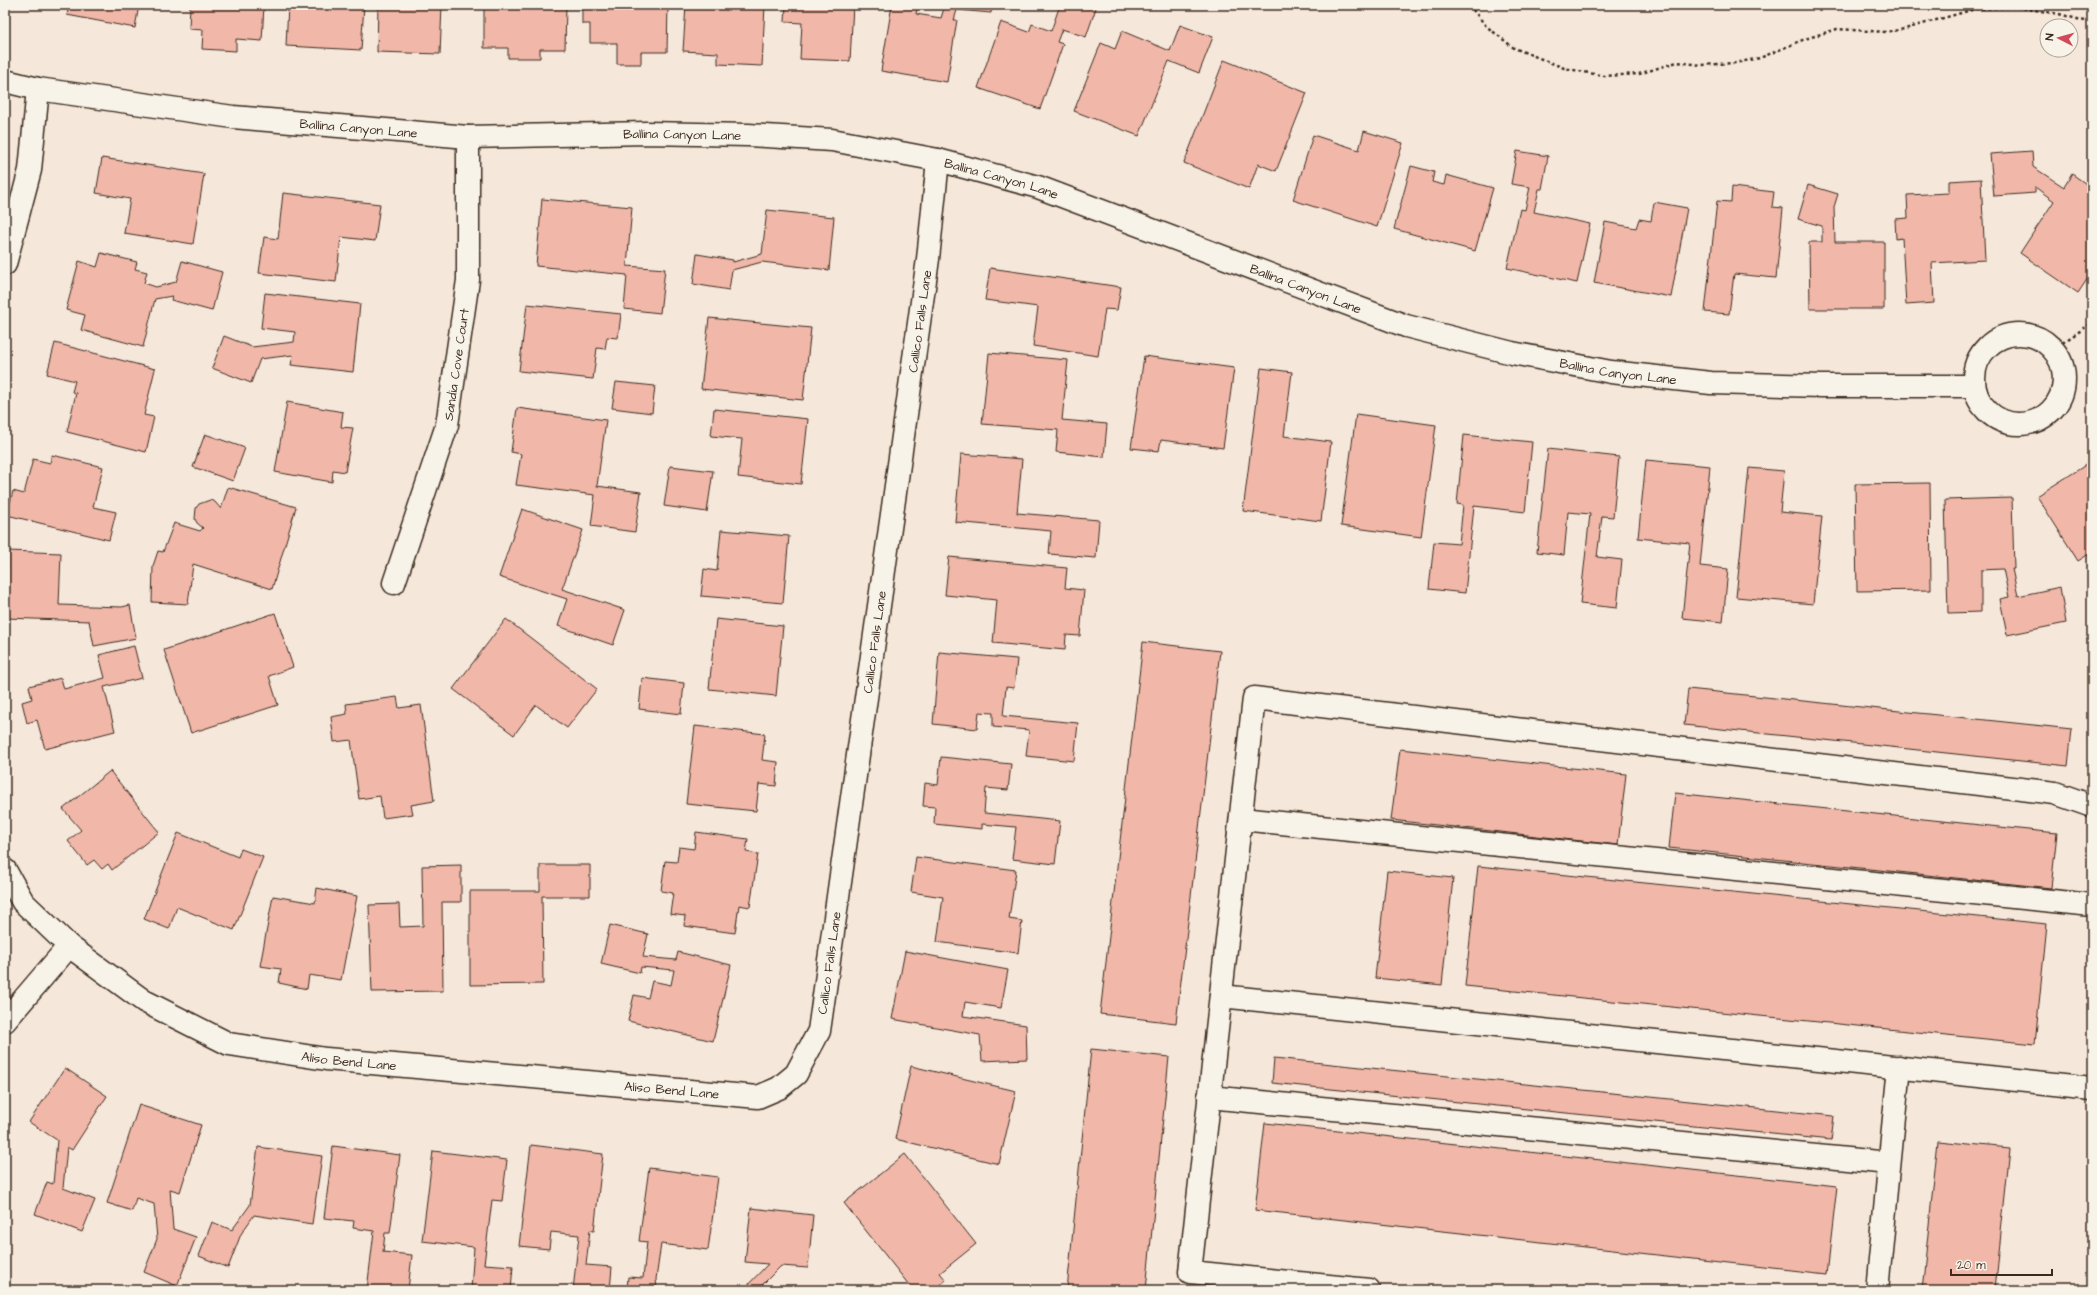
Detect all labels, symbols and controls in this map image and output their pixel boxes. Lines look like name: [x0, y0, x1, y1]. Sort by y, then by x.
north arrow: [2039, 18, 2079, 58]
text: N: [2042, 33, 2057, 41]
street label: Ballina Canyon Lane: [299, 115, 418, 143]
street label: Ballina Canyon Lane: [623, 125, 741, 145]
street label: Ballina Canyon Lane: [942, 154, 1061, 204]
street label: Ballina Canyon Lane: [1247, 260, 1364, 318]
street label: Callico Falls Lane: [904, 269, 936, 374]
street label: Sandia Cove Court: [440, 306, 474, 422]
street label: Ballina Canyon Lane: [1558, 354, 1677, 389]
street label: Callico Falls Lane: [859, 590, 891, 695]
street label: Callico Falls Lane: [813, 910, 846, 1015]
street label: Aliso Bend Lane: [300, 1047, 397, 1075]
street label: Aliso Bend Lane: [624, 1077, 720, 1104]
scale bar: [1951, 1251, 2052, 1277]
text: 20 m: [1957, 1257, 1986, 1274]

